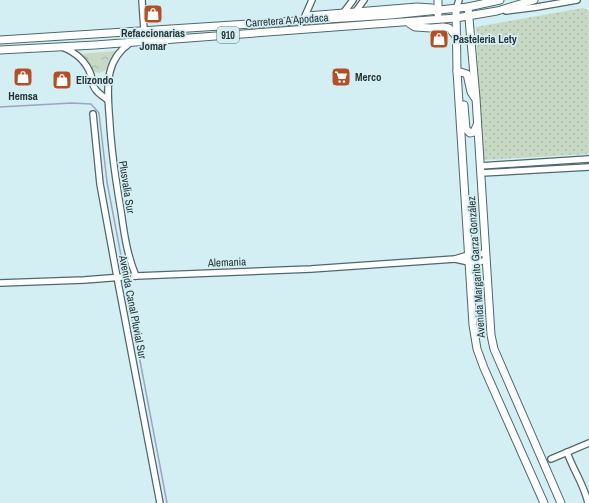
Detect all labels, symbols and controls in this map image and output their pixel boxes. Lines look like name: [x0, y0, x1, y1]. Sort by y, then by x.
shop icon: Refaccionarias Jomar: [142, 3, 164, 25]
street label: Carretera A Apodaca: [245, 10, 329, 30]
place label: Refaccionarias Jomar: [121, 26, 185, 53]
road number: 910: [217, 27, 239, 43]
shop icon: Pasteleria Lety: [428, 28, 450, 50]
place label: Pasteleria Lety: [453, 32, 517, 46]
shop icon: Hemsa: [12, 66, 34, 88]
supermarket icon: Merco: [330, 66, 352, 88]
shop icon: Elizondo: [51, 69, 73, 91]
place label: Merco: [355, 70, 382, 84]
place label: Elizondo: [76, 73, 114, 87]
place label: Hemsa: [8, 89, 38, 103]
street label: Plusvalia Sur: [116, 160, 138, 214]
street label: Avenida Margarito Garza González: [464, 195, 488, 339]
street label: Avenida Canal Pluvial Sur: [116, 253, 150, 360]
street label: Alemania: [207, 254, 246, 270]

